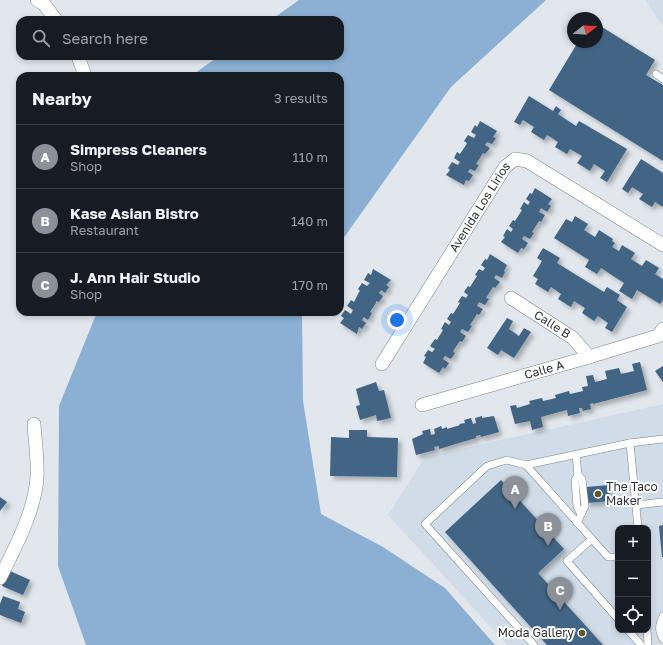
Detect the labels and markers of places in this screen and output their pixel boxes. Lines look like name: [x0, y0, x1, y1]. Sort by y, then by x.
pin: A: [502, 476, 528, 509]
place label: The Taco Maker: [606, 479, 658, 508]
marker: The Taco Maker: [593, 489, 603, 499]
pin: B: [535, 513, 561, 546]
pin: C: [547, 577, 573, 610]
place label: Moda Gallery: [498, 625, 574, 640]
marker: Moda Gallery: [577, 628, 587, 638]

